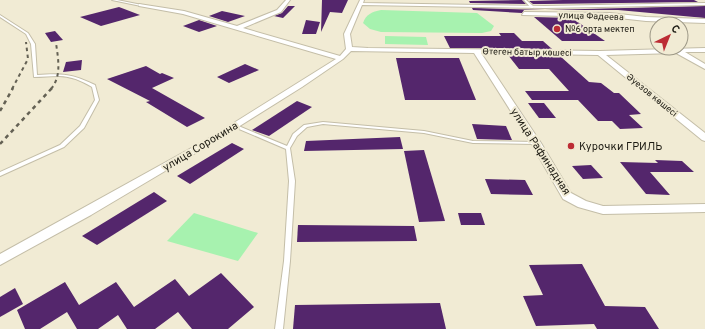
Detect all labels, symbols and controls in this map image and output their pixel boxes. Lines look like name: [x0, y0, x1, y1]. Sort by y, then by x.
street label: улица Фадеева: [558, 10, 624, 23]
north arrow: [649, 16, 689, 56]
text: С: [668, 22, 682, 37]
marker: №6 орта мектеп: [552, 24, 562, 34]
place label: №6 орта мектеп: [565, 24, 634, 35]
street label: Өтеген батыр көшесі: [482, 46, 572, 59]
street label: Әуезов көшесі: [624, 71, 679, 119]
street label: улица Рафинадная: [507, 105, 573, 198]
street label: улица Сорокина: [160, 119, 241, 175]
place label: Курочки ГРИЛЬ: [579, 140, 662, 154]
marker: Курочки ГРИЛЬ: [566, 141, 576, 151]

